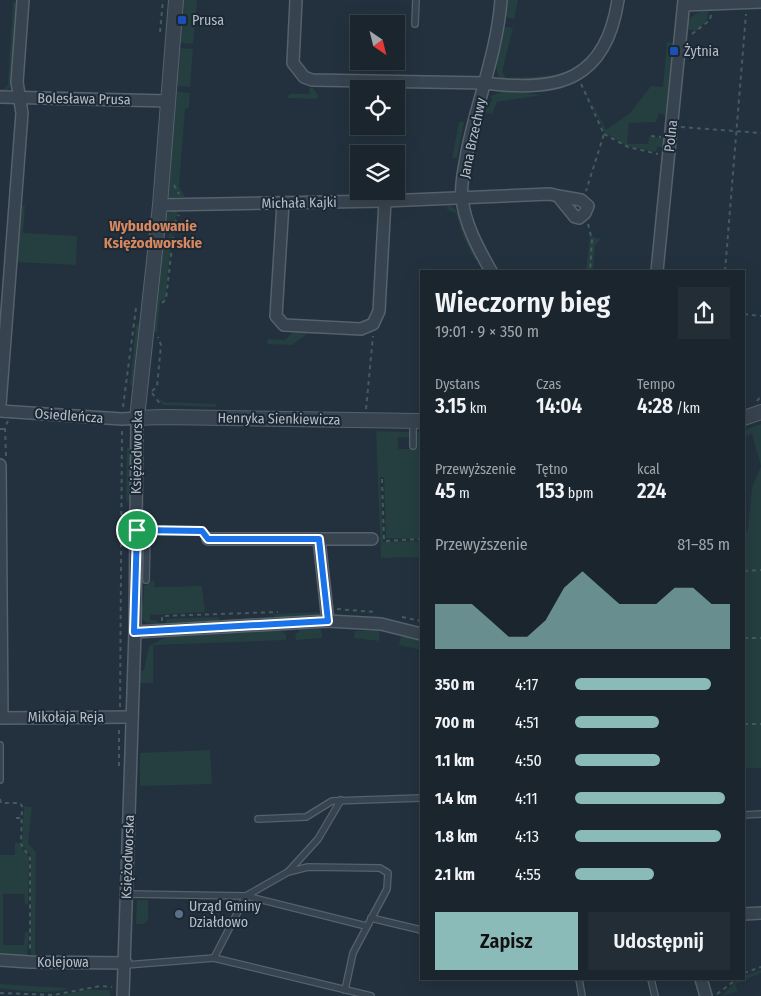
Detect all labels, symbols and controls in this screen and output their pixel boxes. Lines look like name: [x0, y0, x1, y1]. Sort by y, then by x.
place label: Prusa: [192, 12, 224, 29]
marker: Prusa: [176, 14, 188, 26]
north arrow: [350, 15, 405, 70]
map controls: [350, 15, 405, 200]
place label: Żytnia: [684, 43, 719, 60]
marker: Żytnia: [668, 45, 680, 57]
button: locate: [350, 80, 405, 135]
street label: Bolesława Prusa: [37, 90, 131, 108]
street label: Jana Brzechwy: [456, 96, 490, 180]
street label: Polna: [661, 119, 681, 153]
button: layers: [350, 145, 405, 200]
street label: Michała Kajki: [261, 194, 337, 212]
district label: Wybudowanie Księżodworskie: [104, 217, 203, 252]
text: Wieczorny bieg: [435, 286, 610, 319]
button: share: [678, 287, 730, 339]
text: 19:01 · 9 × 350 m: [435, 322, 539, 341]
text: Dystans: [435, 376, 480, 393]
text: Czas: [536, 376, 561, 393]
text: Tempo: [637, 376, 675, 393]
text: 3.15: [435, 393, 466, 419]
text: 14:04: [536, 393, 582, 419]
text: 4:28: [637, 393, 673, 419]
text: km: [466, 400, 487, 417]
text: /km: [673, 400, 700, 417]
street label: Osiedleńcza: [34, 405, 104, 427]
street label: Henryka Sienkiewicza: [217, 409, 341, 429]
street label: Księżodworska: [128, 410, 146, 494]
text: Przewyższenie: [435, 461, 516, 478]
text: Tętno: [536, 461, 568, 478]
text: kcal: [637, 461, 660, 478]
text: 45: [435, 478, 456, 504]
text: 153: [536, 478, 565, 504]
text: 224: [637, 478, 666, 504]
text: m: [456, 485, 470, 502]
text: bpm: [565, 485, 594, 502]
pin: [116, 509, 158, 551]
icon: arrive: [123, 516, 151, 544]
text: Przewyższenie: [435, 535, 528, 554]
text: 81–85 m: [677, 535, 730, 554]
text: 350 m: [435, 675, 475, 694]
text: 4:17: [515, 675, 538, 694]
street label: Mikołaja Reja: [28, 709, 104, 726]
text: 700 m: [435, 713, 475, 732]
text: 4:51: [515, 713, 539, 732]
text: 1.1 km: [435, 751, 474, 770]
text: 4:50: [515, 751, 542, 770]
text: 1.4 km: [435, 789, 477, 808]
text: 4:11: [515, 789, 538, 808]
street label: Księżodworska: [118, 814, 138, 899]
text: 1.8 km: [435, 827, 478, 846]
text: 4:13: [515, 827, 539, 846]
text: 2.1 km: [435, 865, 475, 884]
text: 4:55: [515, 865, 541, 884]
place label: Urząd Gminy Działdowo: [189, 898, 262, 931]
marker: Urząd Gminy Działdowo: [173, 908, 185, 920]
button: Zapisz: [435, 912, 578, 970]
button: Udostępnij: [588, 912, 730, 970]
street label: Kolejowa: [37, 954, 89, 971]

